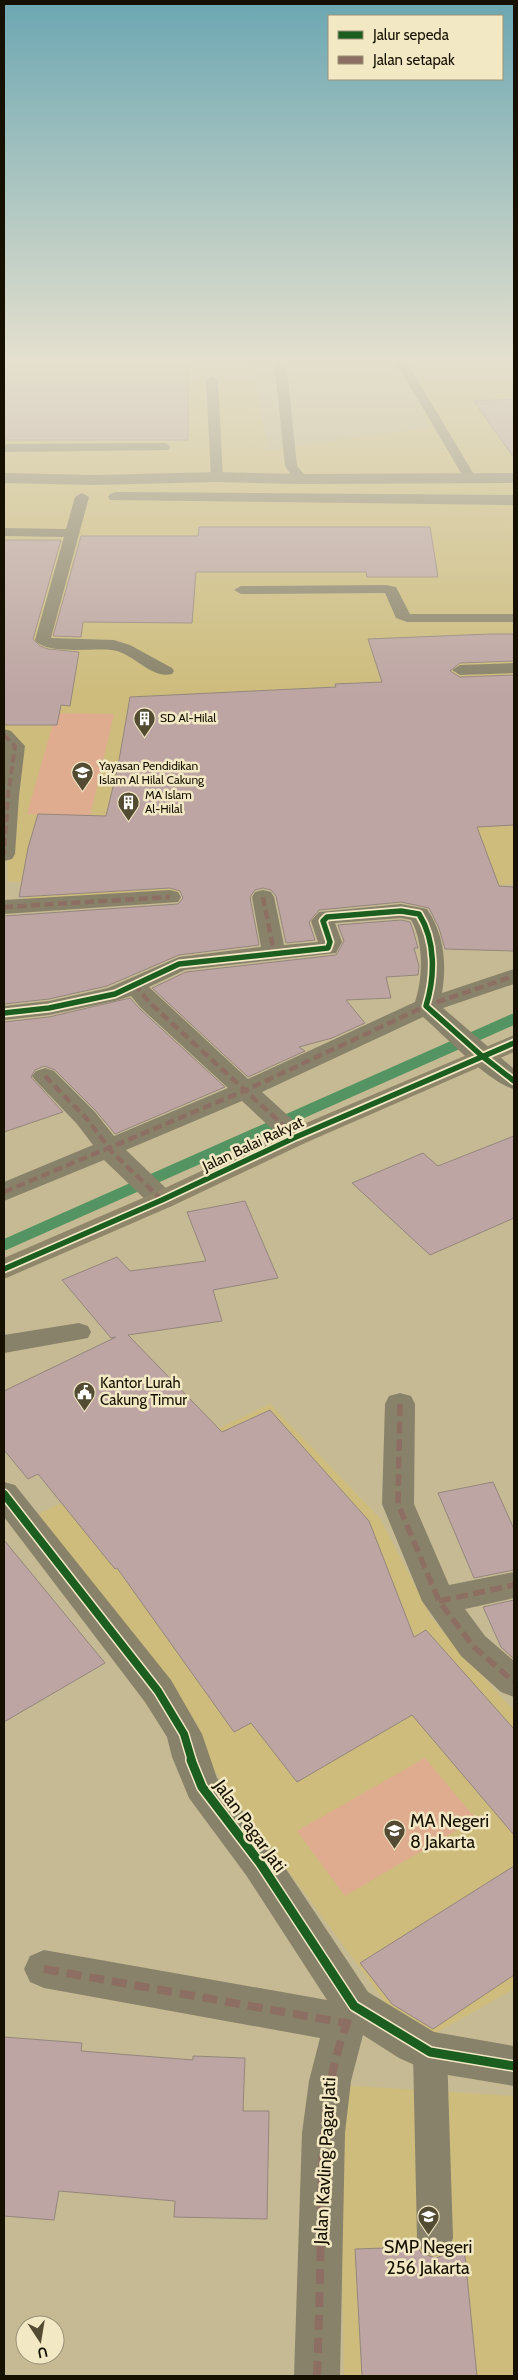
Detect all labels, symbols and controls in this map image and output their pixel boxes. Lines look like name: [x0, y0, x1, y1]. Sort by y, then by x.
legend: [328, 15, 503, 80]
text: Jalur sepeda: [372, 26, 450, 44]
text: Jalan setapak: [372, 51, 455, 69]
building icon: SD Al-Hilal: [132, 706, 156, 737]
place label: SD Al-Hilal: [160, 710, 216, 725]
place label: Yayasan Pendidikan Islam Al Hilal Cakung: [98, 758, 205, 787]
school or university icon: Yayasan Pendidikan Islam Al Hilal Cakung: [71, 761, 95, 792]
place label: MA Islam Al-Hilal: [145, 787, 192, 816]
building icon: MA Islam Al-Hilal: [117, 790, 141, 821]
street label: Jalan Balai Rakyat: [199, 1113, 306, 1176]
place label: Kantor Lurah Cakung Timur: [100, 1374, 187, 1409]
public building icon: Kantor Lurah Cakung Timur: [72, 1380, 96, 1411]
street label: Jalan Pagar Jati: [209, 1775, 291, 1876]
place label: MA Negeri 8 Jakarta: [410, 1810, 489, 1853]
school or university icon: MA Negeri 8 Jakarta: [382, 1819, 406, 1850]
street label: Jalan Kavling Pagar Jati: [310, 2077, 340, 2246]
school or university icon: SMP Negeri 256 Jakarta: [416, 2205, 440, 2236]
place label: SMP Negeri 256 Jakarta: [384, 2236, 472, 2279]
north arrow: [15, 2315, 65, 2365]
text: U: [36, 2343, 49, 2363]

